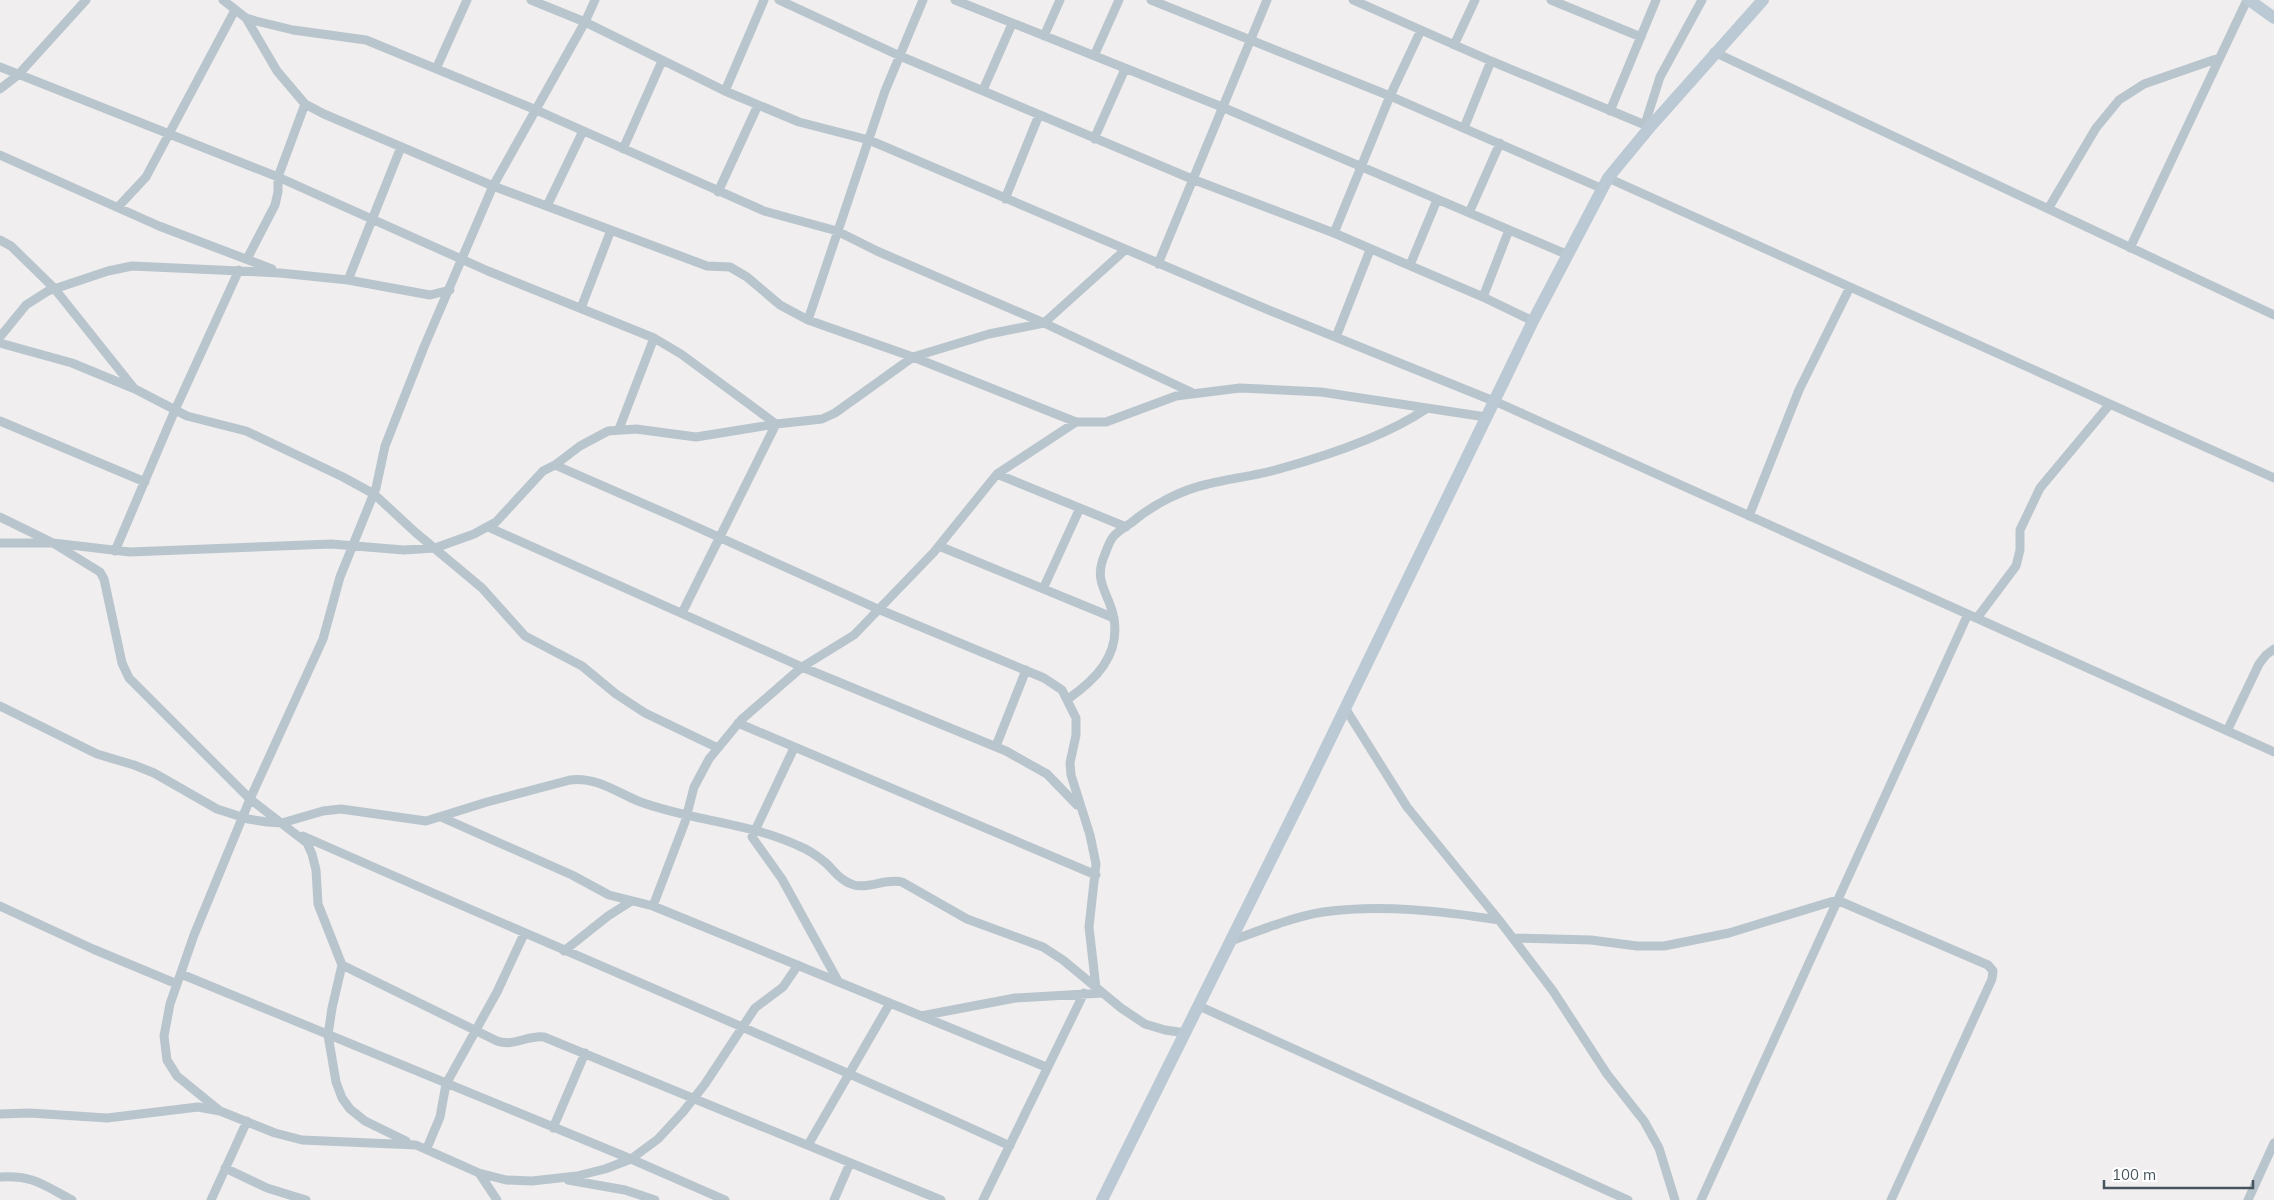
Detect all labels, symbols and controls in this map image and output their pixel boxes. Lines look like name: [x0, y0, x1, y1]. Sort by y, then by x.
scale bar: [2104, 1158, 2253, 1190]
text: 100 m: [2112, 1165, 2156, 1184]

